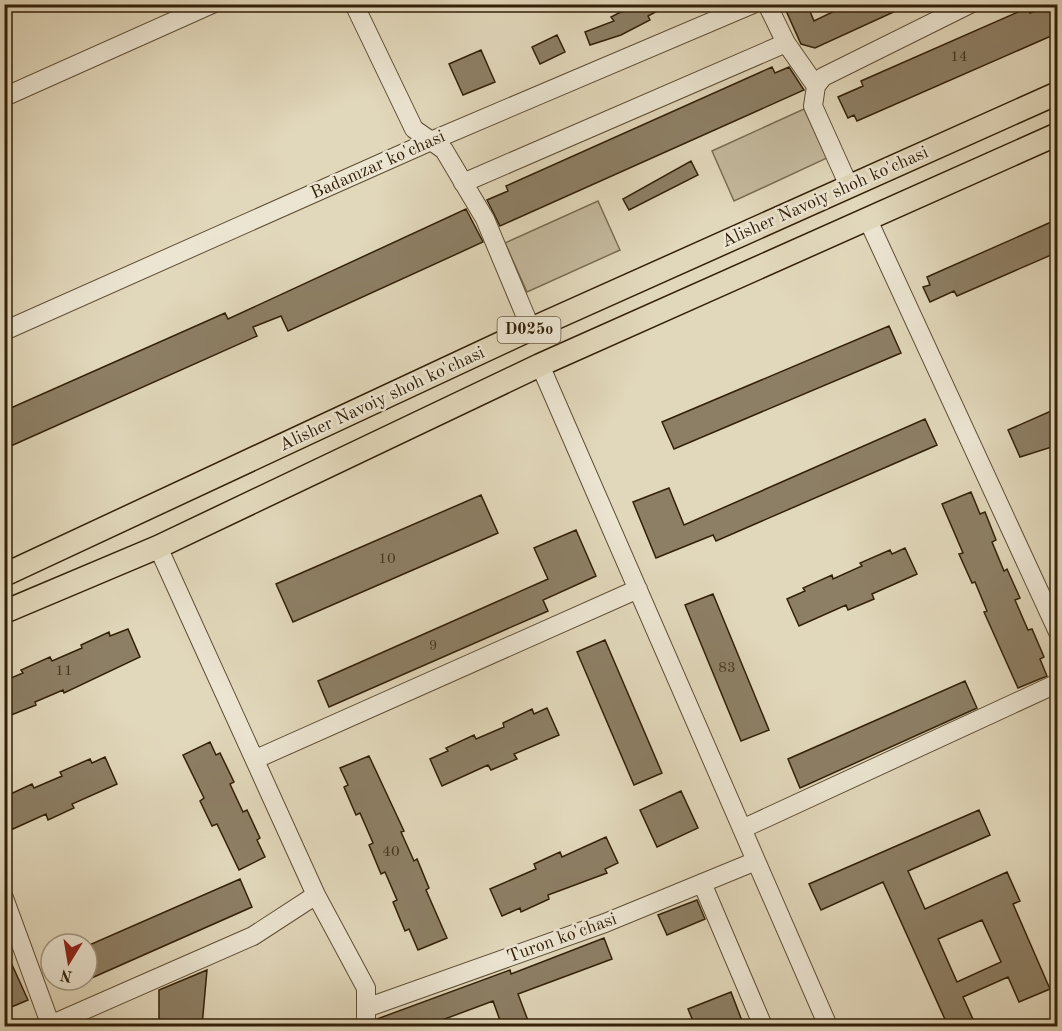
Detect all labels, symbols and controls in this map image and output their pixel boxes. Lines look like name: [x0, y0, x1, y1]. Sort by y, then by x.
house number: 14: [950, 50, 968, 65]
street label: Badamzar ko'chasi: [308, 127, 448, 203]
street label: Alisher Navoiy shoh ko'chasi: [719, 143, 931, 251]
road number: D025o: [498, 317, 560, 343]
street label: Alisher Navoiy shoh ko'chasi: [277, 343, 488, 455]
house number: 10: [378, 552, 396, 567]
house number: 9: [429, 639, 437, 654]
house number: 83: [718, 661, 736, 676]
house number: 11: [55, 664, 73, 679]
house number: 40: [382, 845, 400, 860]
street label: Turon ko'chasi: [505, 910, 619, 966]
north arrow: [39, 932, 99, 992]
text: N: [58, 966, 74, 984]

